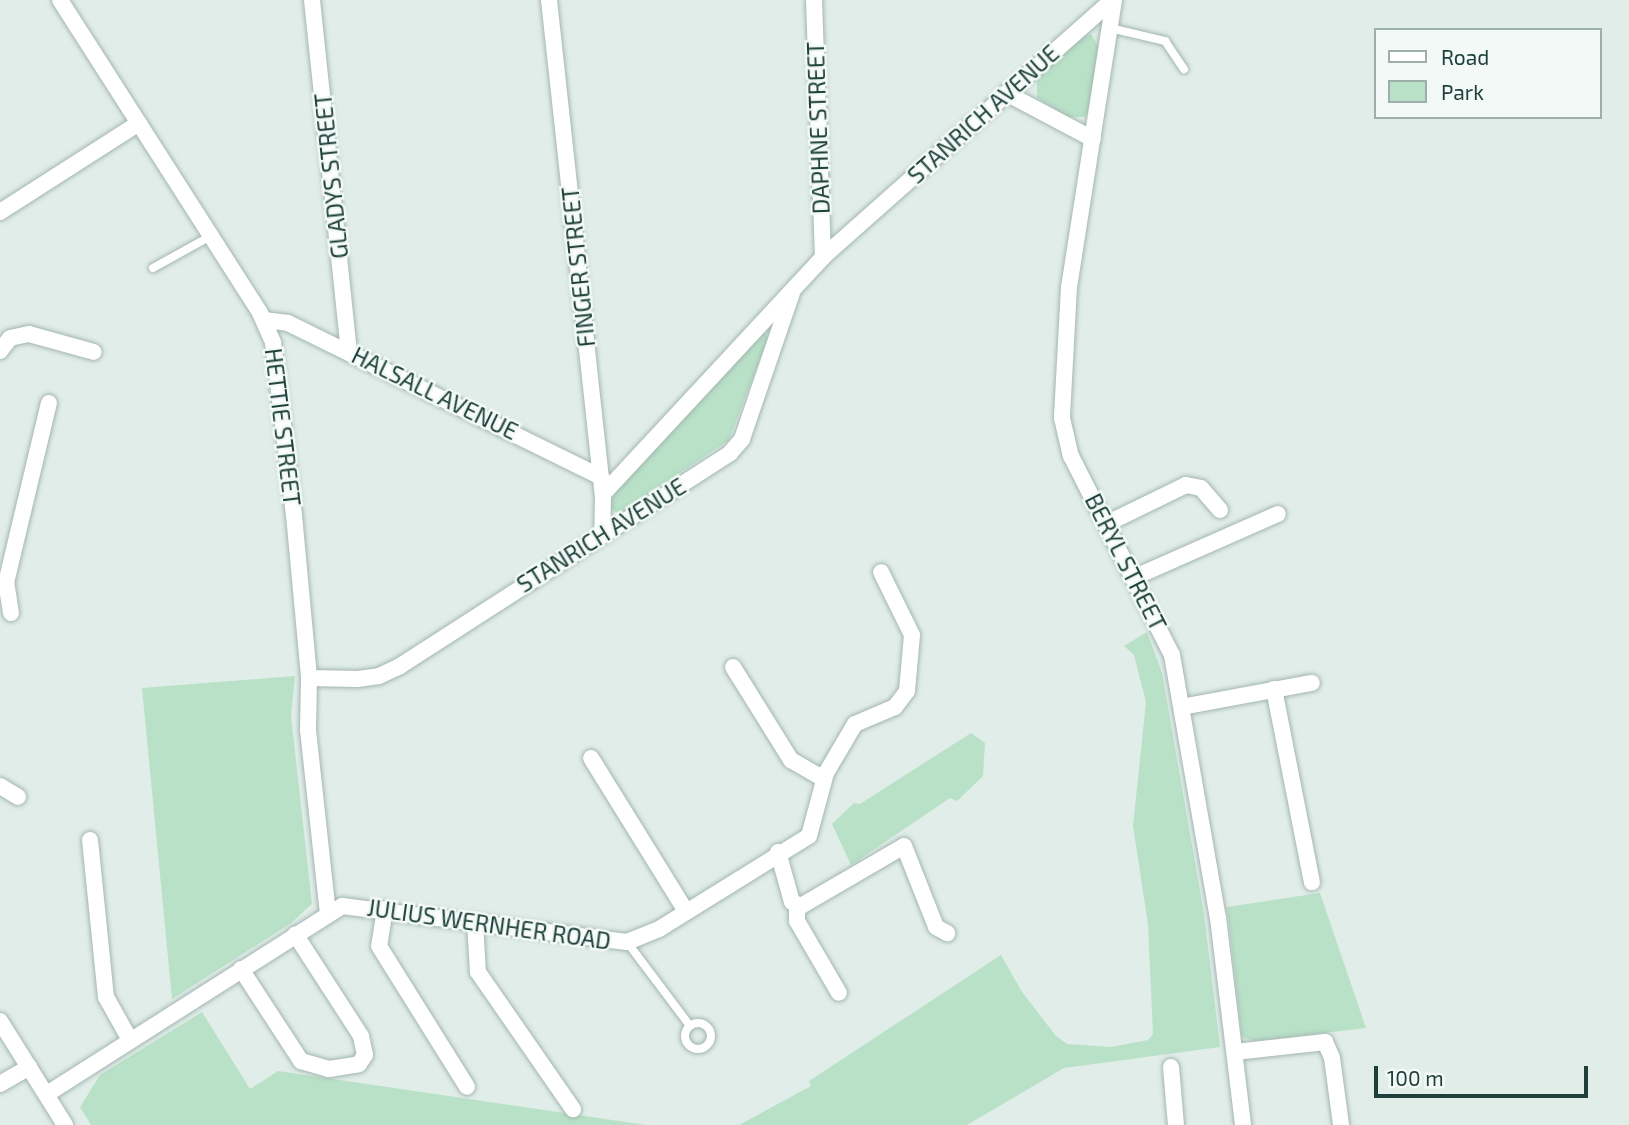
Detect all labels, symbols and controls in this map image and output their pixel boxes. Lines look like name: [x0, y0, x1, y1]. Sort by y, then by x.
legend: [1374, 28, 1601, 119]
street label: STANRICH AVENUE: [902, 39, 1064, 189]
street label: DAPHNE STREET: [801, 41, 835, 215]
text: Road: [1441, 44, 1489, 69]
text: Park: [1441, 79, 1484, 104]
street label: GLADYS STREET: [309, 92, 353, 260]
street label: FINGER STREET: [556, 186, 600, 348]
street label: HALSALL AVENUE: [347, 341, 523, 445]
street label: HETTIE STREET: [260, 347, 306, 507]
street label: STANRICH AVENUE: [511, 472, 691, 598]
street label: BERYL STREET: [1079, 489, 1173, 635]
street label: JULIUS WERNHER ROAD: [365, 893, 613, 955]
scale bar: [1377, 1052, 1590, 1096]
text: 100 m: [1387, 1065, 1444, 1090]

